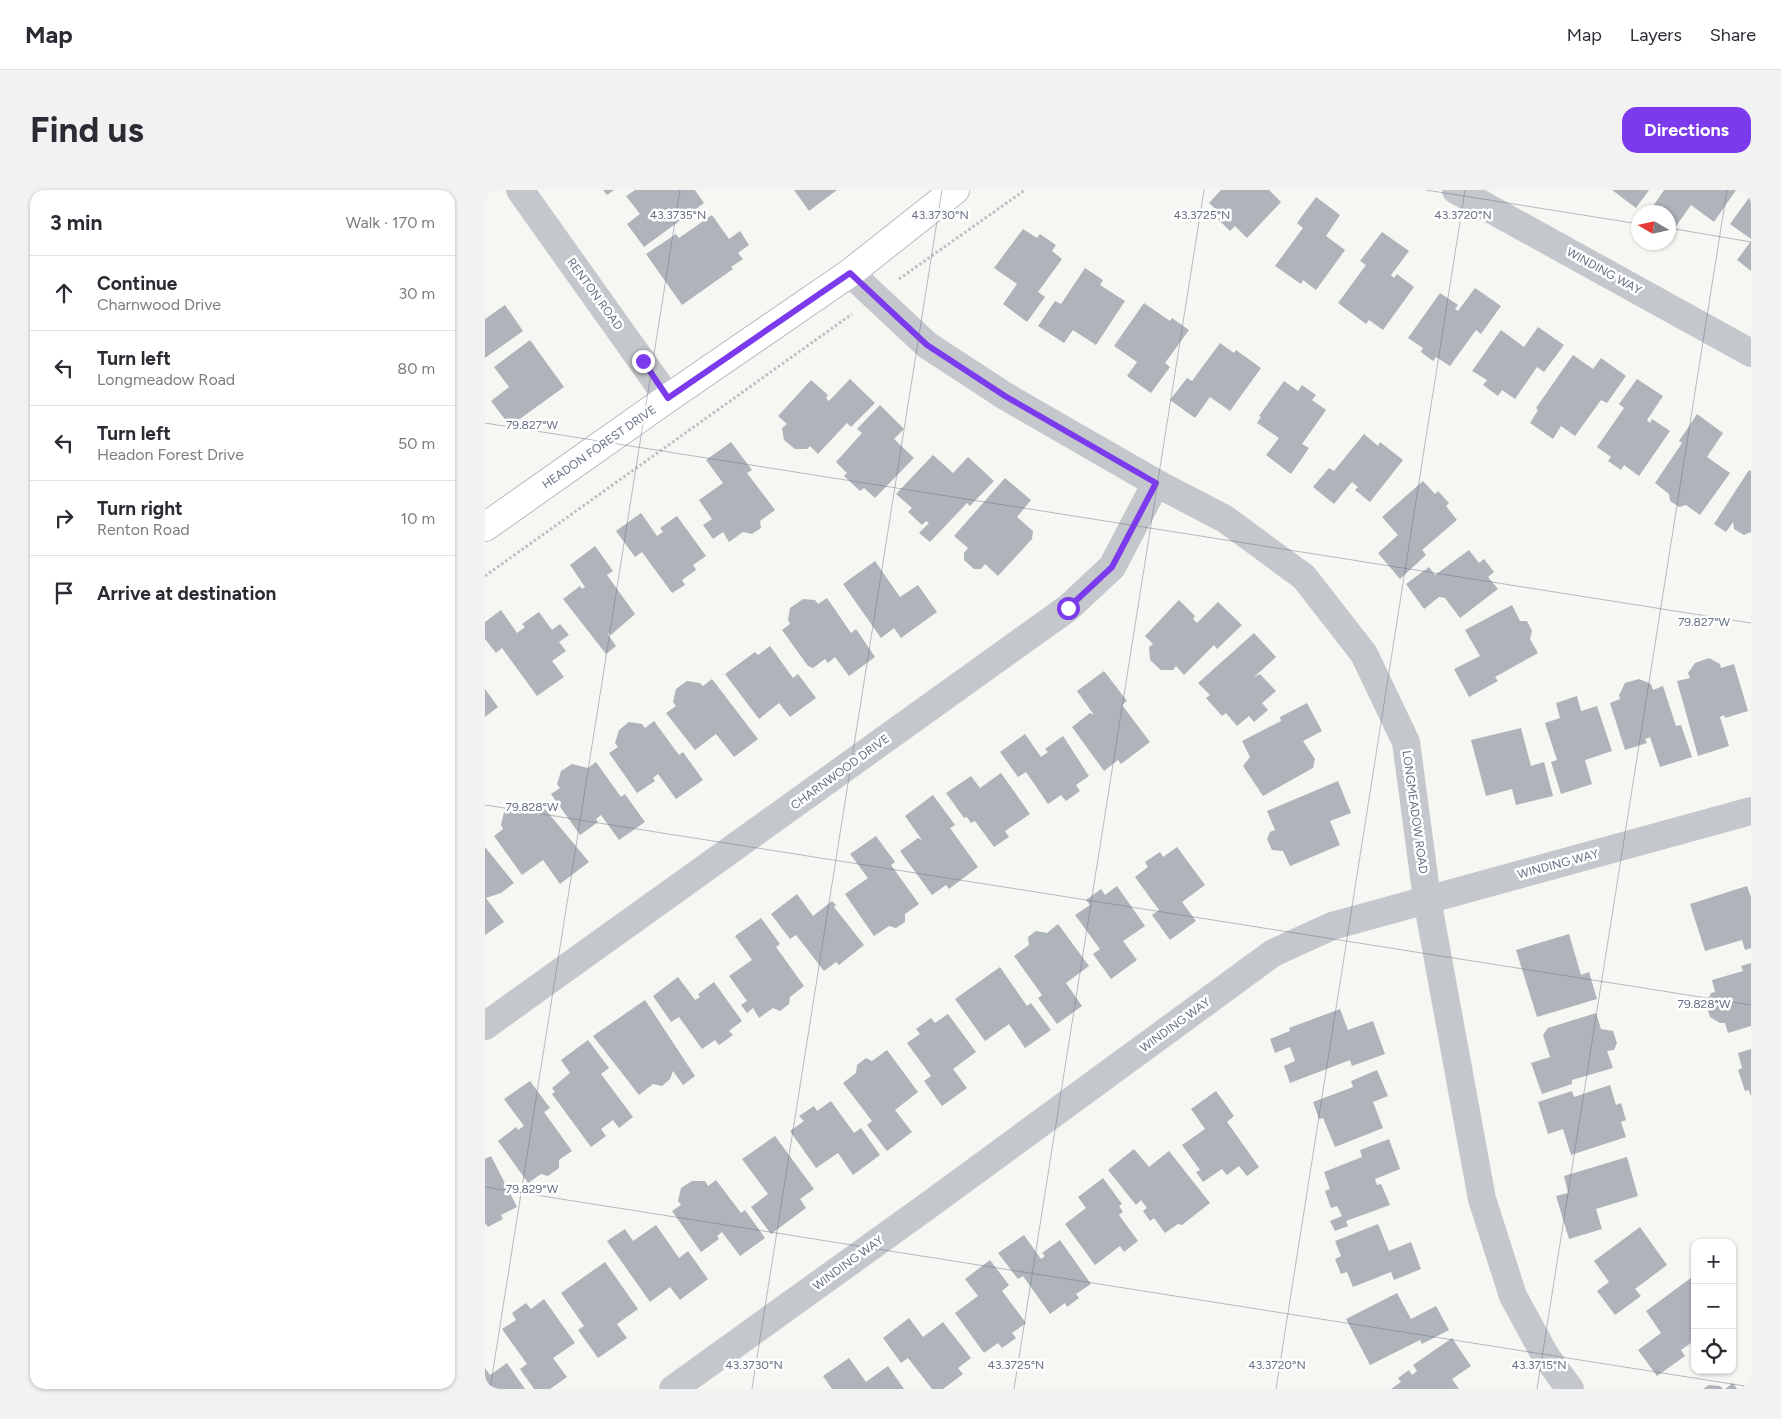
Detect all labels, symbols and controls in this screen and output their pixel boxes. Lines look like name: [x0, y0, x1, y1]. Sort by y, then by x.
text: Map: [25, 20, 73, 49]
text: Map: [1567, 24, 1602, 46]
text: Layers: [1630, 24, 1682, 46]
text: Share: [1710, 24, 1756, 46]
button: Directions: [1622, 107, 1751, 153]
text: Find us: [30, 109, 144, 151]
north arrow: [1631, 205, 1676, 250]
text: 43.3735°N: [650, 208, 706, 222]
text: 43.3730°N: [911, 208, 969, 222]
text: 43.3725°N: [1174, 208, 1230, 222]
text: 43.3720°N: [1434, 208, 1492, 222]
text: 3 min: [50, 210, 102, 235]
text: Walk · 170 m: [346, 213, 435, 232]
street label: WINDING WAY: [1564, 245, 1644, 298]
street label: RENTON ROAD: [564, 255, 626, 333]
text: Continue: [97, 272, 177, 295]
icon: ahead: [50, 279, 78, 307]
text: 30 m: [398, 284, 435, 303]
text: Charnwood Drive: [97, 295, 221, 314]
text: Turn left: [97, 347, 171, 370]
route end: [632, 350, 655, 373]
icon: left: [50, 354, 78, 382]
text: 80 m: [397, 359, 435, 378]
text: Longmeadow Road: [97, 370, 235, 389]
street label: HEADON FOREST DRIVE: [539, 402, 659, 492]
text: 79.827°W: [506, 418, 559, 432]
text: Turn left: [97, 422, 171, 445]
icon: left: [50, 429, 78, 457]
text: 50 m: [398, 434, 435, 453]
text: Headon Forest Drive: [97, 445, 244, 464]
text: Turn right: [97, 497, 183, 520]
icon: right: [50, 504, 78, 532]
text: 10 m: [401, 509, 435, 528]
text: Renton Road: [97, 520, 190, 539]
icon: arrive: [50, 579, 78, 607]
text: Arrive at destination: [97, 582, 276, 605]
route start: [1057, 597, 1080, 620]
text: 79.827°W: [1678, 615, 1731, 629]
street label: CHARNWOOD DRIVE: [788, 732, 892, 812]
street label: LONGMEADOW ROAD: [1399, 749, 1431, 875]
text: 79.828°W: [505, 800, 559, 814]
street label: WINDING WAY: [1516, 846, 1601, 882]
street label: WINDING WAY: [1137, 994, 1213, 1055]
text: 79.828°W: [1677, 997, 1731, 1011]
text: 79.829°W: [506, 1182, 559, 1196]
street label: WINDING WAY: [810, 1232, 886, 1293]
map controls: [1691, 1239, 1736, 1374]
button: +: [1691, 1239, 1736, 1284]
button: −: [1691, 1284, 1736, 1329]
button: locate: [1691, 1329, 1736, 1374]
text: 43.3730°N: [725, 1358, 783, 1372]
text: 43.3725°N: [988, 1358, 1044, 1372]
text: 43.3720°N: [1248, 1358, 1306, 1372]
text: 43.3715°N: [1511, 1358, 1567, 1372]

